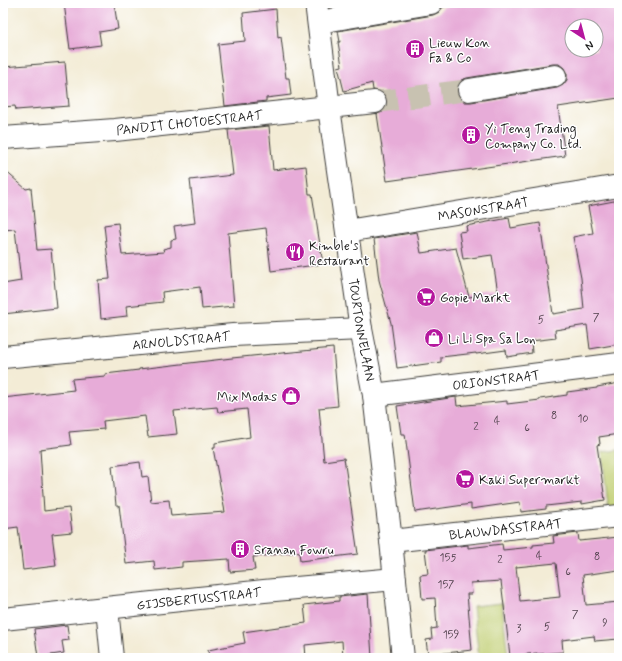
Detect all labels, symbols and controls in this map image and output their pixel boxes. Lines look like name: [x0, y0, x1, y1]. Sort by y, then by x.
north arrow: [564, 18, 604, 58]
place label: Lieuw Kon Fa & Co: [429, 35, 490, 67]
text: N: [582, 37, 596, 53]
building icon: Lieuw Kon Fa & Co: [404, 38, 426, 60]
street label: PANDIT CHOTOESTRAAT: [115, 107, 265, 140]
place label: Yi Teng Trading Company Co. Ltd.: [485, 121, 582, 153]
building icon: Yi Teng Trading Company Co. Ltd.: [460, 124, 482, 146]
street label: MASONSTRAAT: [437, 194, 531, 226]
place label: Kimble's Restaurant: [309, 238, 369, 270]
restaurant icon: Kimble's Restaurant: [284, 241, 306, 263]
street label: TOURTONNELAAN: [344, 277, 378, 383]
supermarket icon: Gopie Markt: [415, 286, 437, 308]
place label: Gopie Markt: [440, 290, 510, 307]
house number: 7: [593, 311, 600, 325]
house number: 5: [538, 313, 545, 327]
shop icon: Li Li Spa Sa Lon: [423, 327, 445, 349]
street label: ARNOLDSTRAAT: [132, 328, 232, 355]
place label: Li Li Spa Sa Lon: [448, 331, 536, 348]
street label: ORIONSTRAAT: [452, 367, 541, 395]
shop icon: Mix Modas: [280, 385, 302, 407]
place label: Mix Modas: [217, 389, 277, 406]
house number: 8: [551, 409, 557, 423]
house number: 10: [577, 412, 589, 426]
house number: 4: [494, 414, 501, 428]
house number: 2: [473, 420, 479, 434]
house number: 6: [524, 421, 530, 435]
supermarket icon: Kaki Supermarkt: [454, 468, 476, 490]
place label: Kaki Supermarkt: [479, 472, 580, 489]
street label: BLAUWDASSTRAAT: [448, 515, 563, 545]
building icon: Sranan Fowru: [229, 538, 251, 560]
place label: Sranan Fowru: [254, 542, 334, 559]
house number: 4: [536, 549, 543, 563]
house number: 8: [594, 550, 600, 564]
house number: 155: [440, 551, 456, 565]
house number: 2: [497, 553, 503, 567]
house number: 6: [565, 565, 571, 579]
house number: 157: [438, 578, 454, 592]
street label: GIJSBERTUSSTRAAT: [136, 584, 263, 615]
house number: 7: [572, 608, 579, 622]
house number: 9: [602, 616, 608, 630]
house number: 5: [544, 620, 551, 634]
house number: 3: [517, 622, 522, 636]
house number: 159: [443, 628, 459, 642]

